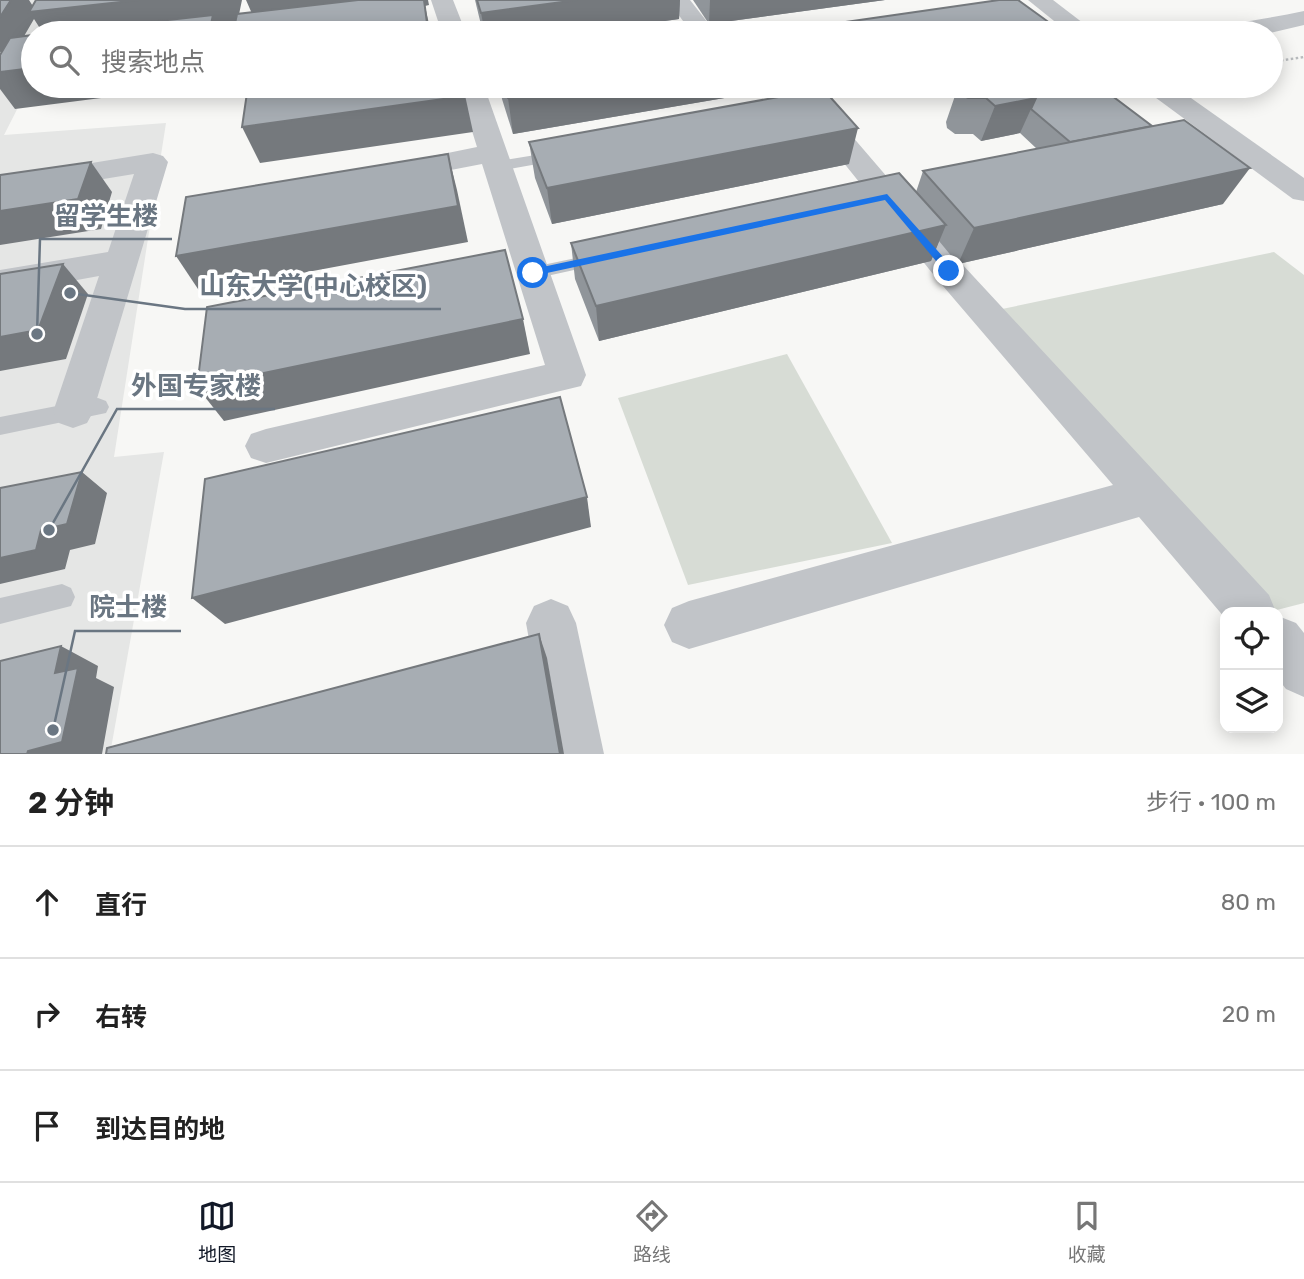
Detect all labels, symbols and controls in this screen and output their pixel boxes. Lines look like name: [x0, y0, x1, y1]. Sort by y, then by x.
search box: [21, 21, 1283, 98]
icon: search: [45, 41, 83, 79]
text: 搜索地点: [101, 47, 205, 78]
callout: 留学生楼: [40, 192, 172, 239]
text: 留学生楼: [54, 201, 158, 232]
route end: [933, 255, 964, 286]
route start: [517, 257, 548, 288]
callout: 山东大学(中心校区): [185, 262, 441, 309]
text: 山东大学(中心校区): [199, 271, 427, 302]
callout: 外国专家楼: [117, 362, 275, 409]
text: 外国专家楼: [131, 371, 261, 402]
callout: 院士楼: [75, 584, 181, 631]
text: 院士楼: [89, 592, 167, 623]
map controls: [1220, 607, 1283, 733]
button: locate: [1220, 607, 1283, 670]
button: layers: [1220, 670, 1283, 733]
text: 2 分钟: [28, 785, 114, 821]
text: 步行 · 100 m: [1146, 788, 1276, 816]
icon: ahead: [28, 883, 66, 921]
text: 80 m: [1221, 888, 1276, 916]
text: 直行: [95, 890, 147, 921]
icon: right: [28, 995, 66, 1033]
text: 20 m: [1222, 1000, 1276, 1028]
text: 右转: [95, 1002, 147, 1033]
icon: arrive: [28, 1107, 66, 1145]
text: 到达目的地: [95, 1114, 225, 1145]
tab: 地图: [198, 1197, 236, 1266]
tab: 路线: [633, 1197, 671, 1266]
tab: 收藏: [1068, 1197, 1106, 1266]

